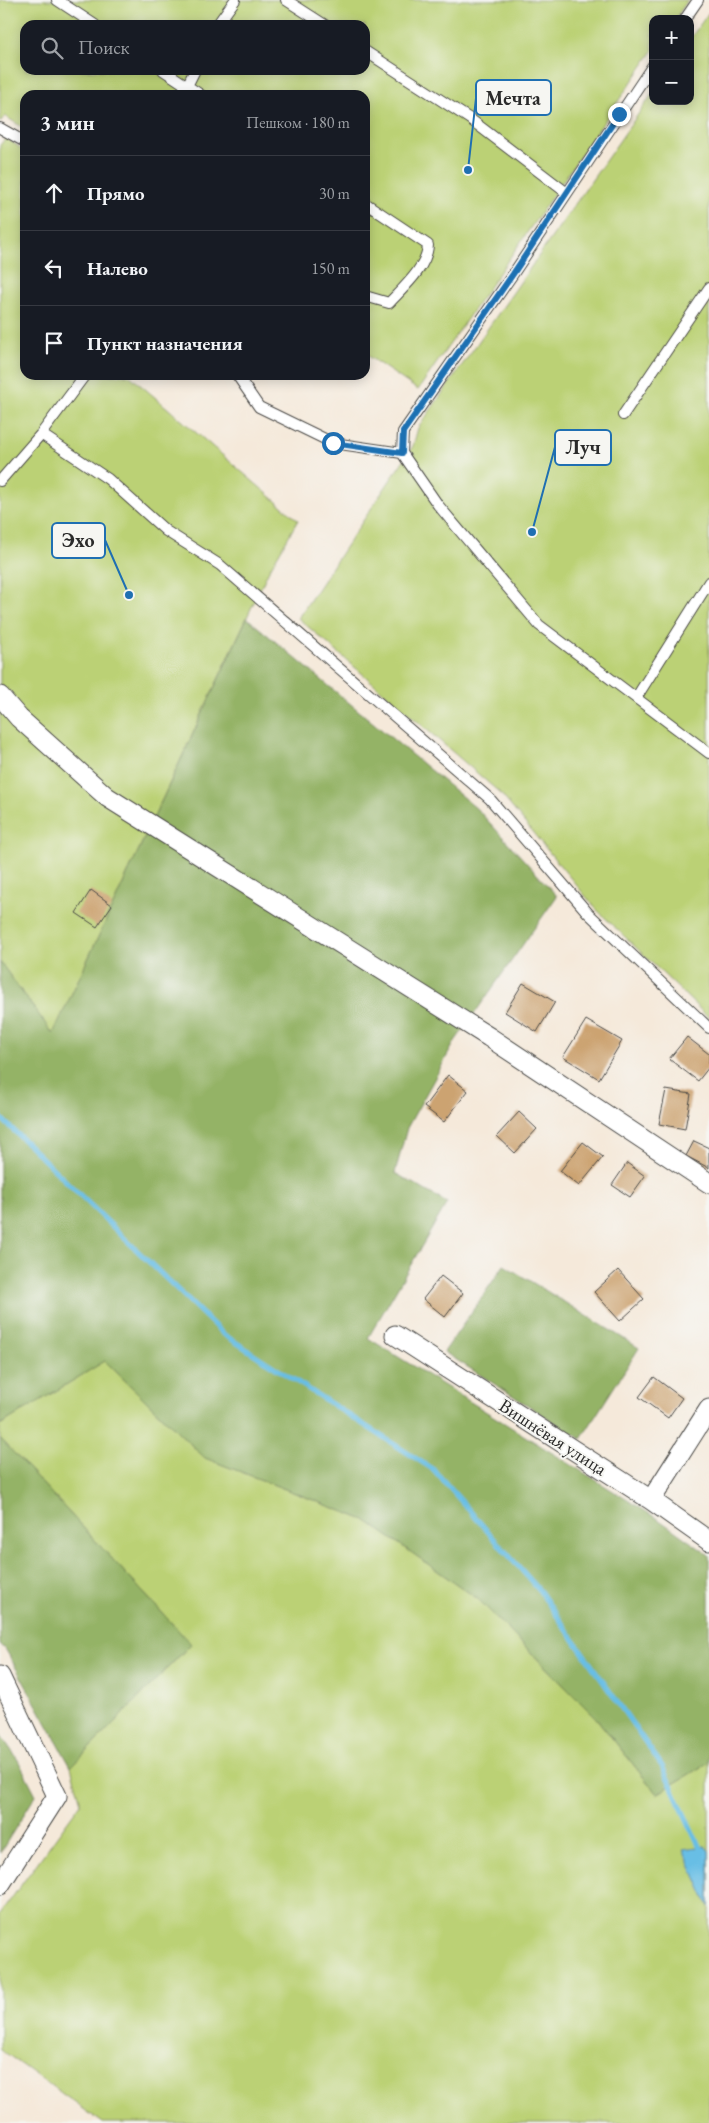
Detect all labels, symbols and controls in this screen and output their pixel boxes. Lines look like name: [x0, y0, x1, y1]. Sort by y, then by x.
map controls: [649, 15, 694, 105]
button: +: [649, 15, 694, 60]
search box: [20, 20, 370, 75]
icon: search: [38, 34, 66, 62]
text: Поиск: [78, 35, 130, 60]
button: −: [649, 60, 694, 105]
callout: Мечта: [476, 80, 551, 115]
text: Мечта: [485, 85, 541, 111]
route end: [608, 103, 631, 126]
text: 3 мин: [40, 109, 95, 136]
text: Пешком · 180 m: [246, 112, 350, 133]
icon: ahead: [40, 179, 68, 207]
text: Прямо: [87, 181, 145, 206]
text: 30 m: [319, 183, 350, 204]
icon: left: [40, 254, 68, 282]
text: Налево: [87, 256, 148, 281]
text: 150 m: [311, 258, 350, 279]
icon: arrive: [40, 329, 68, 357]
text: Пункт назначения: [87, 331, 243, 356]
callout: Луч: [555, 430, 611, 465]
route start: [322, 432, 345, 455]
text: Луч: [565, 434, 601, 460]
callout: Эхо: [52, 523, 105, 558]
text: Эхо: [62, 527, 94, 553]
street label: Вишнёвая улица: [494, 1393, 612, 1481]

